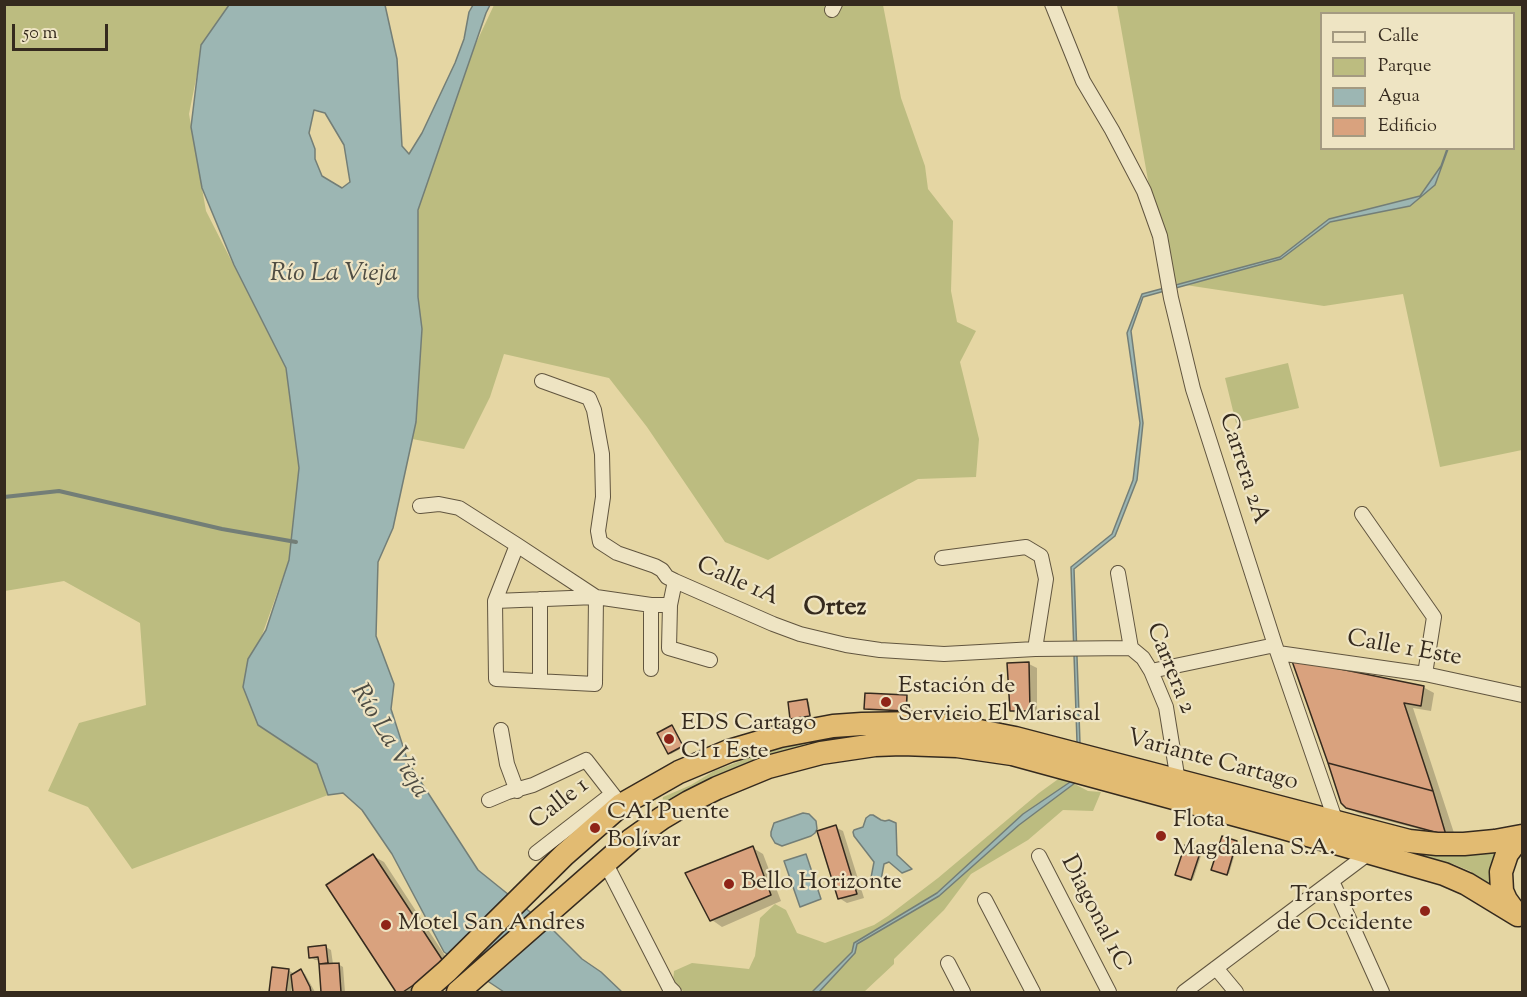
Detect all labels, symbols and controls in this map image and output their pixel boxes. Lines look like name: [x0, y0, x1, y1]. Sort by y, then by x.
scale bar: [15, 12, 111, 50]
legend: [1320, 12, 1515, 150]
text: 50 m: [23, 21, 57, 47]
text: Calle: [1378, 24, 1419, 50]
text: Parque: [1378, 54, 1431, 80]
text: Agua: [1378, 84, 1420, 110]
text: Edificio: [1378, 114, 1437, 140]
water label: Río La Vieja: [270, 260, 398, 292]
street label: Carrera 2A: [1211, 410, 1273, 528]
street label: Calle 1A: [691, 552, 783, 614]
district label: Ortez: [804, 594, 866, 626]
street label: Carrera 2: [1138, 619, 1200, 719]
street label: Calle 1 Este: [1344, 626, 1464, 674]
place label: Estación de Servicio El Mariscal: [898, 674, 1100, 730]
water label: Río La Vieja: [342, 679, 434, 805]
marker: Estación de Servicio El Mariscal: [879, 695, 893, 709]
place label: EDS Cartago Cl 1 Este: [681, 711, 816, 767]
street label: Variante Cartago: [1123, 725, 1301, 799]
marker: EDS Cartago Cl 1 Este: [662, 732, 676, 746]
street label: Calle 1: [524, 773, 596, 837]
place label: CAI Puente Bolívar: [607, 800, 729, 856]
place label: Flota Magdalena S.A.: [1173, 808, 1335, 864]
marker: CAI Puente Bolívar: [588, 821, 602, 835]
marker: Flota Magdalena S.A.: [1154, 829, 1168, 843]
street label: Diagonal 1C: [1053, 851, 1135, 977]
place label: Bello Horizonte: [741, 870, 902, 898]
marker: Bello Horizonte: [722, 877, 736, 891]
place label: Transportes de Occidente: [1277, 883, 1413, 939]
marker: Transportes de Occidente: [1418, 904, 1432, 918]
place label: Motel San Andres: [398, 911, 585, 939]
marker: Motel San Andres: [379, 918, 393, 932]

